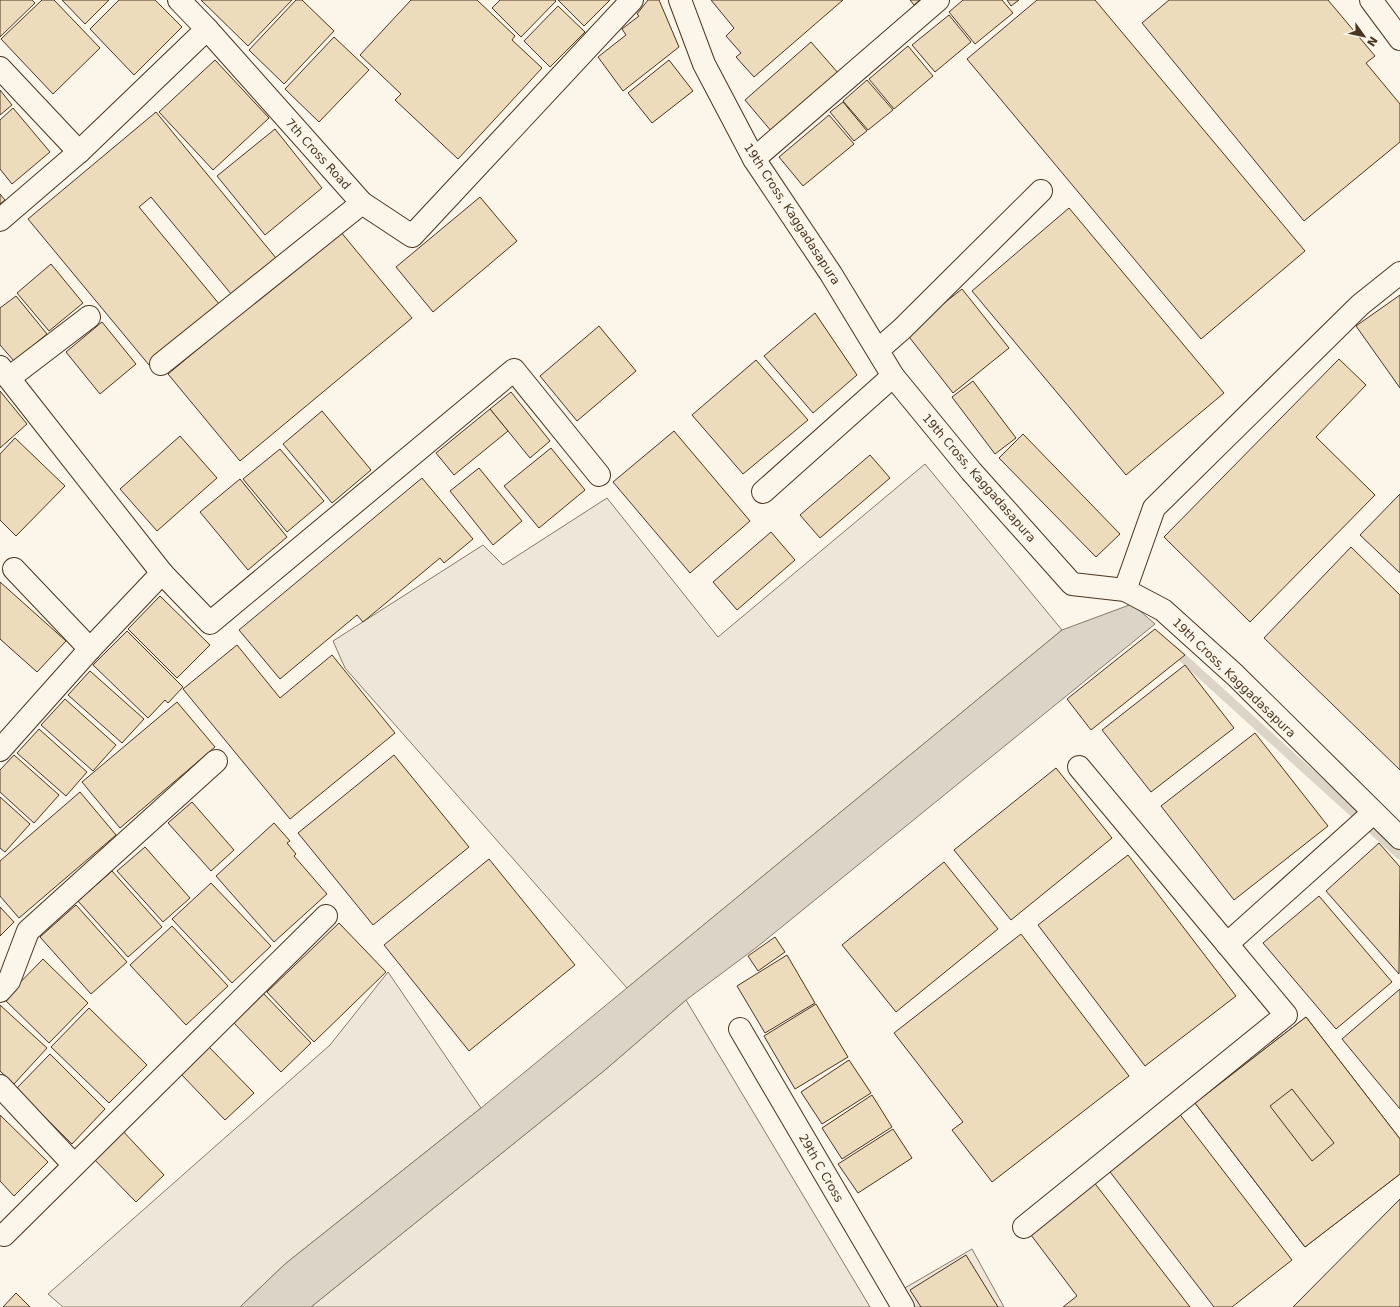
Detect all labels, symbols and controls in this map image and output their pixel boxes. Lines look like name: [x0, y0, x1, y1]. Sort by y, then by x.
north arrow: [1344, 16, 1384, 56]
text: N: [1364, 34, 1380, 49]
street label: 7th Cross Road: [282, 116, 354, 192]
street label: 19th Cross, Kaggadasapura: [741, 141, 843, 287]
street label: 19th Cross, Kaggadasapura: [919, 411, 1039, 545]
street label: 19th Cross, Kaggadasapura: [1170, 615, 1298, 741]
street label: 29th C Cross: [796, 1131, 846, 1205]

